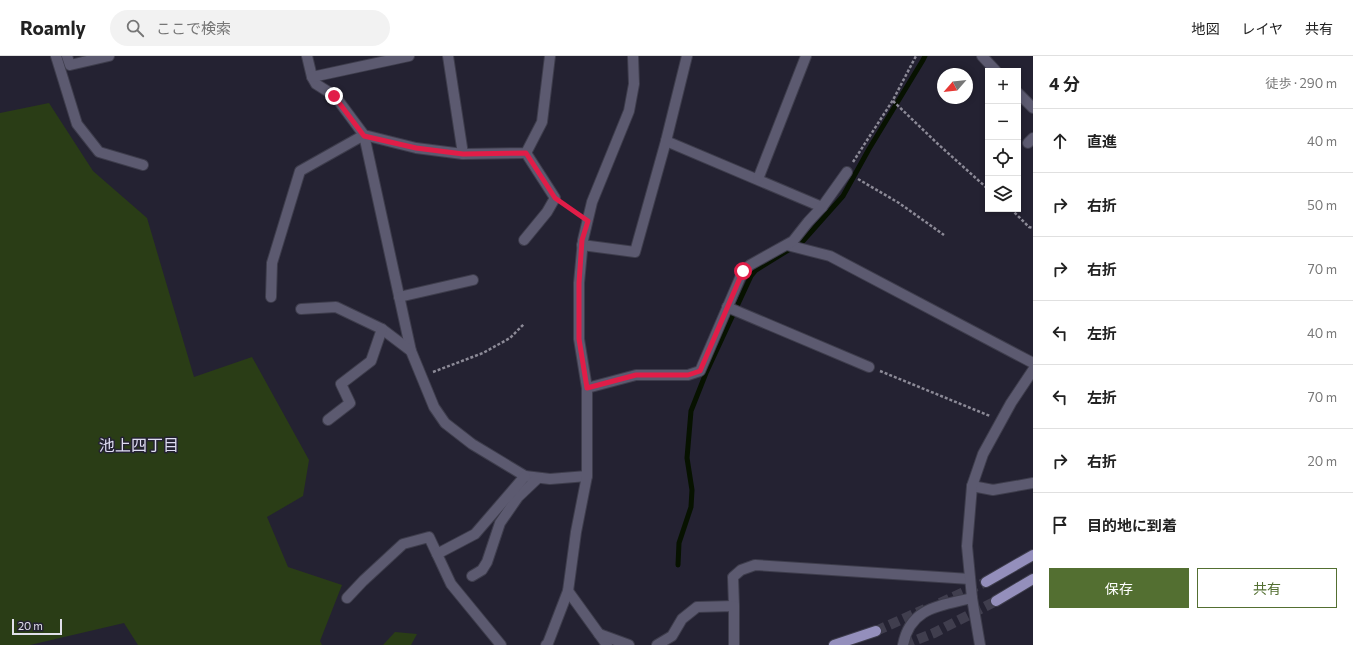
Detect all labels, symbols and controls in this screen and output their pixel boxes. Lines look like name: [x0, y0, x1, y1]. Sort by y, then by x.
search box: [110, 10, 390, 46]
text: Roamly: [20, 16, 86, 39]
icon: search: [124, 17, 146, 39]
text: ここで検索: [156, 19, 231, 37]
text: 地図: [1191, 20, 1219, 37]
text: レイヤ: [1241, 20, 1283, 37]
text: 共有: [1305, 20, 1333, 37]
north arrow: [937, 68, 973, 104]
map controls: [985, 68, 1021, 212]
button: +: [985, 68, 1021, 104]
text: 4 分: [1049, 73, 1080, 94]
text: 徒歩 · 290 m: [1266, 75, 1337, 91]
route end: [325, 87, 343, 105]
button: −: [985, 104, 1021, 140]
icon: ahead: [1049, 130, 1071, 152]
text: 直進: [1087, 132, 1117, 150]
text: 40 m: [1307, 133, 1337, 149]
button: locate: [985, 140, 1021, 176]
button: layers: [985, 176, 1021, 212]
icon: right: [1049, 194, 1071, 216]
text: 右折: [1087, 196, 1117, 214]
text: 50 m: [1307, 197, 1337, 213]
icon: right: [1049, 258, 1071, 280]
text: 右折: [1087, 260, 1117, 278]
text: 70 m: [1308, 261, 1337, 277]
route start: [734, 262, 752, 280]
icon: left: [1049, 322, 1071, 344]
text: 左折: [1087, 324, 1117, 342]
text: 40 m: [1307, 325, 1337, 341]
icon: left: [1049, 386, 1071, 408]
text: 左折: [1087, 388, 1117, 406]
text: 70 m: [1308, 389, 1337, 405]
district label: 池上四丁目: [99, 435, 179, 454]
icon: right: [1049, 450, 1071, 472]
text: 右折: [1087, 452, 1117, 470]
text: 20 m: [1308, 453, 1337, 469]
icon: arrive: [1049, 514, 1071, 536]
text: 目的地に到着: [1087, 516, 1177, 534]
button: 保存: [1049, 568, 1189, 608]
button: 共有: [1197, 568, 1337, 608]
scale bar: [12, 617, 62, 636]
text: 20 m: [18, 619, 43, 632]

